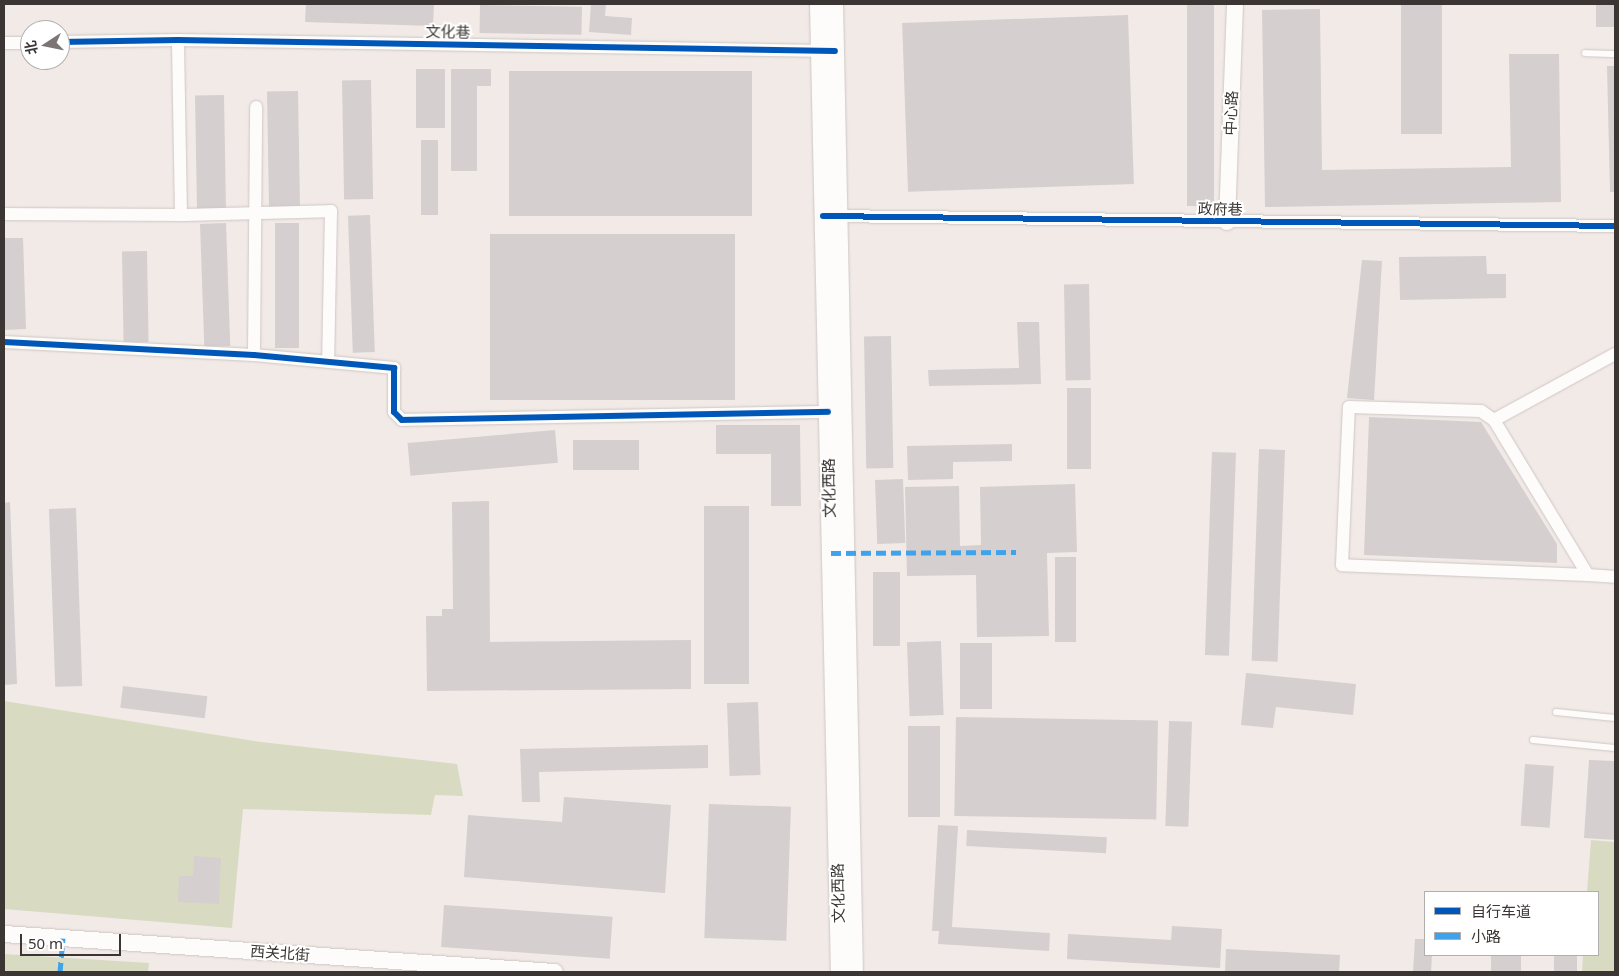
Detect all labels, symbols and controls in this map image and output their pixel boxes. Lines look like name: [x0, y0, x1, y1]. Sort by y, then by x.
north arrow: [20, 20, 70, 70]
street label: 文化巷: [425, 23, 471, 41]
text: 北: [20, 39, 41, 56]
street label: 中心路: [1221, 90, 1241, 136]
street label: 政府巷: [1197, 200, 1243, 218]
street label: 文化西路: [819, 458, 839, 518]
street label: 文化西路: [828, 863, 848, 923]
legend: [1424, 891, 1599, 956]
text: 自行车道: [1471, 901, 1531, 921]
scale bar: [22, 924, 124, 956]
text: 小路: [1471, 926, 1501, 946]
text: 50 m: [28, 933, 63, 953]
street label: 西关北街: [249, 942, 311, 964]

